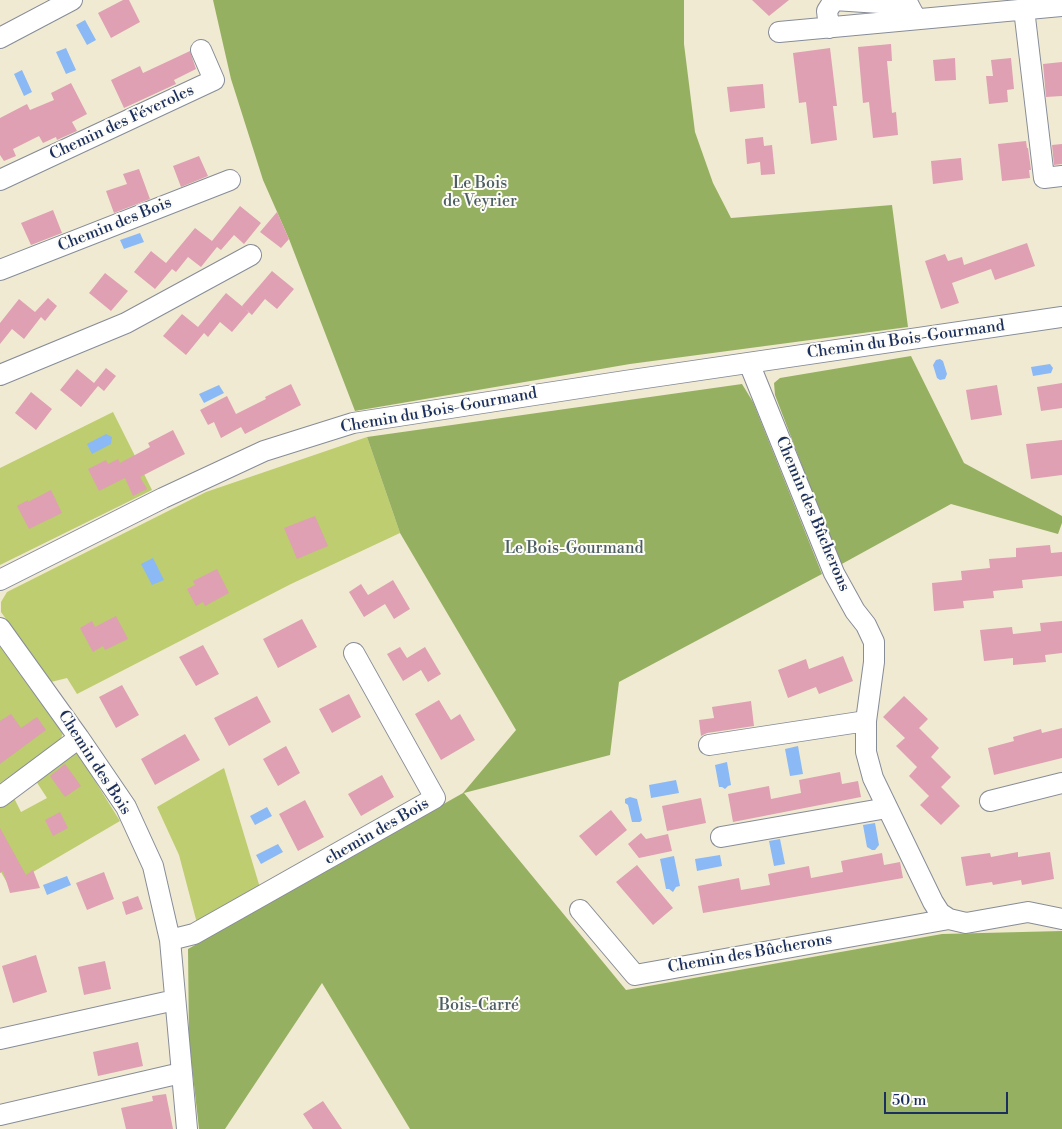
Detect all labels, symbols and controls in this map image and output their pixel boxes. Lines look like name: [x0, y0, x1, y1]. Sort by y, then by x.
street label: Chemin des Féveroles: [47, 81, 197, 165]
park label: Le Bois de Veyrier: [443, 174, 517, 212]
street label: Chemin des Bois: [55, 193, 175, 257]
street label: Chemin du Bois-Gourmand: [806, 317, 1006, 363]
street label: Chemin du Bois-Gourmand: [339, 384, 539, 438]
street label: Chemin des Bûcherons: [771, 434, 853, 594]
park label: Le Bois-Gourmand: [504, 539, 644, 559]
street label: Chemin des Bois: [53, 707, 135, 819]
street label: chemin des Bois: [321, 794, 433, 870]
street label: Chemin des Bûcherons: [666, 930, 834, 978]
park label: Bois-Carré: [439, 996, 519, 1016]
scale bar: [887, 1082, 1011, 1114]
text: 50 m: [892, 1091, 926, 1110]

